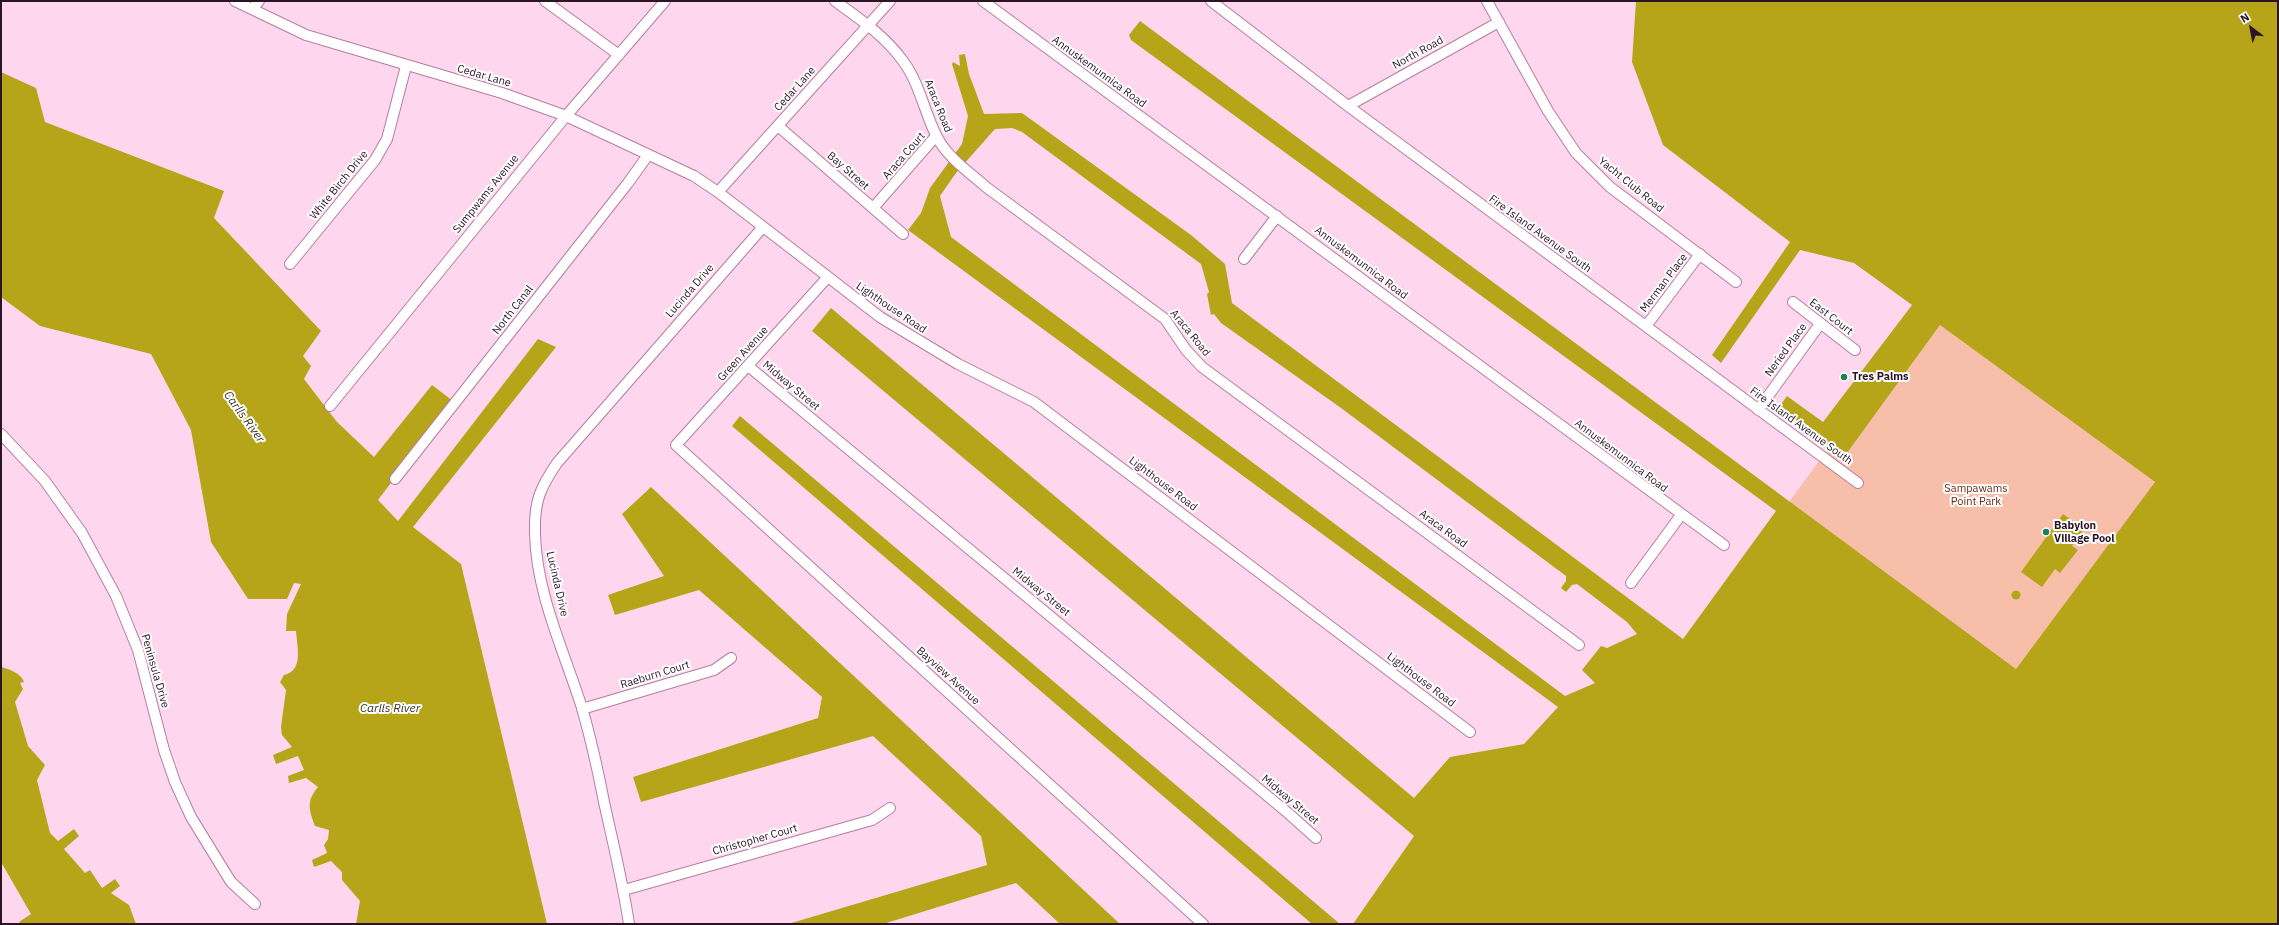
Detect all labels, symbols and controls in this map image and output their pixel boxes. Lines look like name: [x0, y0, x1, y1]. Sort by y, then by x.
north arrow: [2231, 8, 2271, 48]
text: N: [2238, 10, 2252, 26]
street label: Annuskemunnica Road: [1049, 33, 1149, 111]
street label: North Road: [1390, 34, 1446, 72]
street label: Cedar Lane: [456, 62, 512, 90]
street label: Cedar Lane: [772, 64, 818, 114]
street label: Araca Road: [921, 77, 955, 135]
street label: Araca Court: [880, 130, 928, 182]
street label: White Birch Drive: [307, 148, 371, 222]
street label: Bay Street: [824, 149, 872, 193]
street label: Sumpwams Avenue: [450, 152, 522, 236]
street label: Yacht Club Road: [1596, 155, 1666, 215]
street label: Fire Island Avenue South: [1486, 192, 1594, 276]
street label: Annuskemunnica Road: [1312, 224, 1410, 302]
street label: Merman Place: [1638, 251, 1690, 315]
street label: Lucinda Drive: [663, 262, 717, 320]
street label: Lighthouse Road: [853, 280, 929, 336]
street label: North Canal: [490, 283, 536, 337]
street label: East Court: [1807, 296, 1855, 338]
street label: Araca Road: [1167, 307, 1213, 359]
street label: Neried Place: [1762, 321, 1810, 379]
street label: Green Avenue: [715, 324, 771, 384]
street label: Midway Street: [760, 358, 822, 414]
place label: Tres Palms: [1852, 370, 1909, 384]
marker: Tres Palms: [1839, 372, 1849, 382]
street label: Fire Island Avenue South: [1747, 384, 1855, 468]
water label: Carlls River: [221, 388, 267, 446]
street label: Annuskemunnica Road: [1572, 417, 1670, 495]
street label: Lighthouse Road: [1126, 454, 1200, 514]
park label: Sampawams Point Park: [1944, 482, 2008, 508]
street label: Araca Road: [1416, 507, 1470, 551]
place label: Babylon Village Pool: [2054, 519, 2115, 545]
marker: Babylon Village Pool: [2041, 527, 2051, 537]
street label: Lucinda Drive: [543, 550, 571, 618]
street label: Midway Street: [1009, 565, 1073, 619]
street label: Peninsula Drive: [138, 632, 172, 710]
street label: Bayview Avenue: [914, 644, 982, 708]
street label: Lighthouse Road: [1384, 650, 1458, 710]
street label: Raeburn Court: [619, 658, 691, 692]
water label: Carlls River: [360, 702, 420, 716]
street label: Midway Street: [1259, 772, 1321, 828]
street label: Christopher Court: [711, 822, 799, 858]

